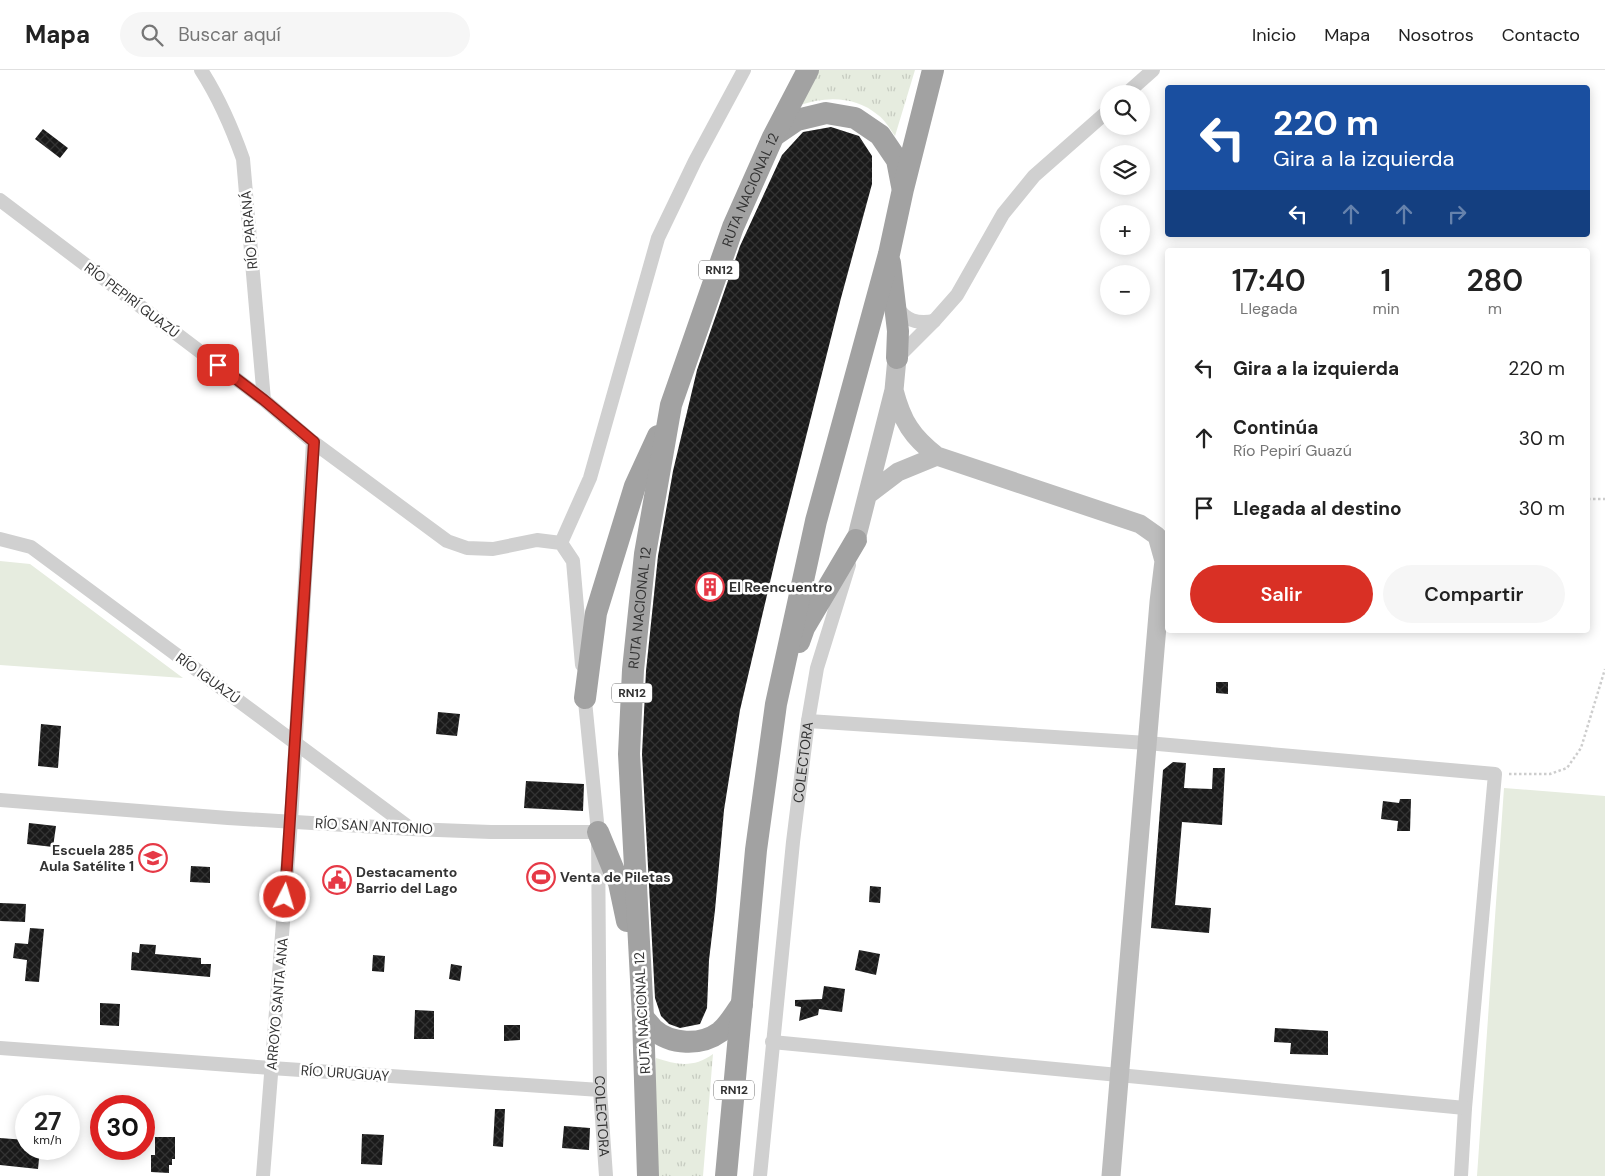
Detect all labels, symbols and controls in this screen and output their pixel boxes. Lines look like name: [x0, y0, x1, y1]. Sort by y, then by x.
search box: [120, 12, 470, 57]
text: Mapa: [25, 19, 90, 50]
icon: search: [138, 21, 166, 49]
text: Buscar aquí: [178, 22, 281, 47]
text: Inicio: [1252, 23, 1296, 47]
text: Mapa: [1324, 23, 1370, 47]
text: Nosotros: [1398, 23, 1474, 47]
text: Contacto: [1502, 23, 1580, 47]
map controls: [1100, 85, 1150, 315]
button: search: [1100, 85, 1150, 135]
text: 220 m: [1273, 100, 1379, 146]
icon: left: [1190, 105, 1255, 170]
street label: RUTA NACIONAL 12: [718, 130, 783, 249]
text: Gira a la izquierda: [1273, 144, 1454, 173]
button: layers: [1100, 145, 1150, 195]
street label: RÍO PARANÁ: [237, 190, 261, 270]
icon: left: [1284, 200, 1312, 228]
icon: ahead: [1337, 200, 1365, 228]
icon: ahead: [1390, 200, 1418, 228]
icon: right: [1443, 200, 1471, 228]
button: +: [1100, 205, 1150, 255]
street label: RÍO PEPIRÍ GUAZÚ: [81, 258, 183, 342]
road number: RN12: [699, 260, 739, 280]
text: 17:40: [1232, 261, 1306, 300]
text: 1: [1381, 261, 1391, 300]
text: 280: [1466, 261, 1523, 300]
button: −: [1100, 265, 1150, 315]
text: Llegada: [1240, 298, 1297, 319]
text: min: [1372, 298, 1400, 319]
text: m: [1488, 298, 1502, 319]
pin: [197, 344, 239, 386]
icon: arrive: [204, 351, 232, 379]
icon: left: [1190, 354, 1218, 382]
text: Gira a la izquierda: [1233, 356, 1399, 381]
text: 220 m: [1508, 356, 1565, 381]
text: Continúa: [1233, 415, 1318, 440]
icon: ahead: [1190, 424, 1218, 452]
text: 30 m: [1519, 426, 1565, 451]
text: Río Pepirí Guazú: [1233, 440, 1352, 461]
icon: arrive: [1190, 494, 1218, 522]
text: Llegada al destino: [1233, 496, 1402, 521]
text: 30 m: [1519, 496, 1565, 521]
street label: RUTA NACIONAL 12: [624, 545, 655, 670]
button: Salir: [1190, 565, 1373, 623]
button: Compartir: [1383, 565, 1565, 623]
building icon: El Reencuentro: [695, 572, 725, 602]
place label: El Reencuentro: [729, 578, 833, 596]
street label: RÍO IGUAZÚ: [172, 649, 244, 707]
road number: RN12: [612, 684, 652, 702]
street label: COLECTORA: [789, 721, 817, 804]
street label: RÍO SAN ANTONIO: [315, 814, 434, 838]
place label: Escuela 285 Aula Satélite 1: [39, 841, 134, 875]
school or university icon: Escuela 285 Aula Satélite 1: [138, 843, 168, 873]
sports icon: Venta de Piletas: [526, 862, 556, 892]
place label: Destacamento Barrio del Lago: [356, 863, 458, 897]
public building icon: Destacamento Barrio del Lago: [322, 865, 352, 895]
place label: Venta de Piletas: [560, 868, 671, 886]
position arrow: [258, 870, 310, 922]
street label: ARROYO SANTA ANA: [262, 937, 292, 1071]
street label: RUTA NACIONAL 12: [630, 951, 654, 1075]
street label: RÍO URUGUAY: [300, 1061, 390, 1085]
street label: COLECTORA: [591, 1075, 614, 1158]
road number: RN12: [714, 1080, 754, 1100]
speed limit sign: 30: [90, 1095, 155, 1160]
text: 27: [34, 1105, 61, 1138]
text: km/h: [33, 1132, 62, 1148]

